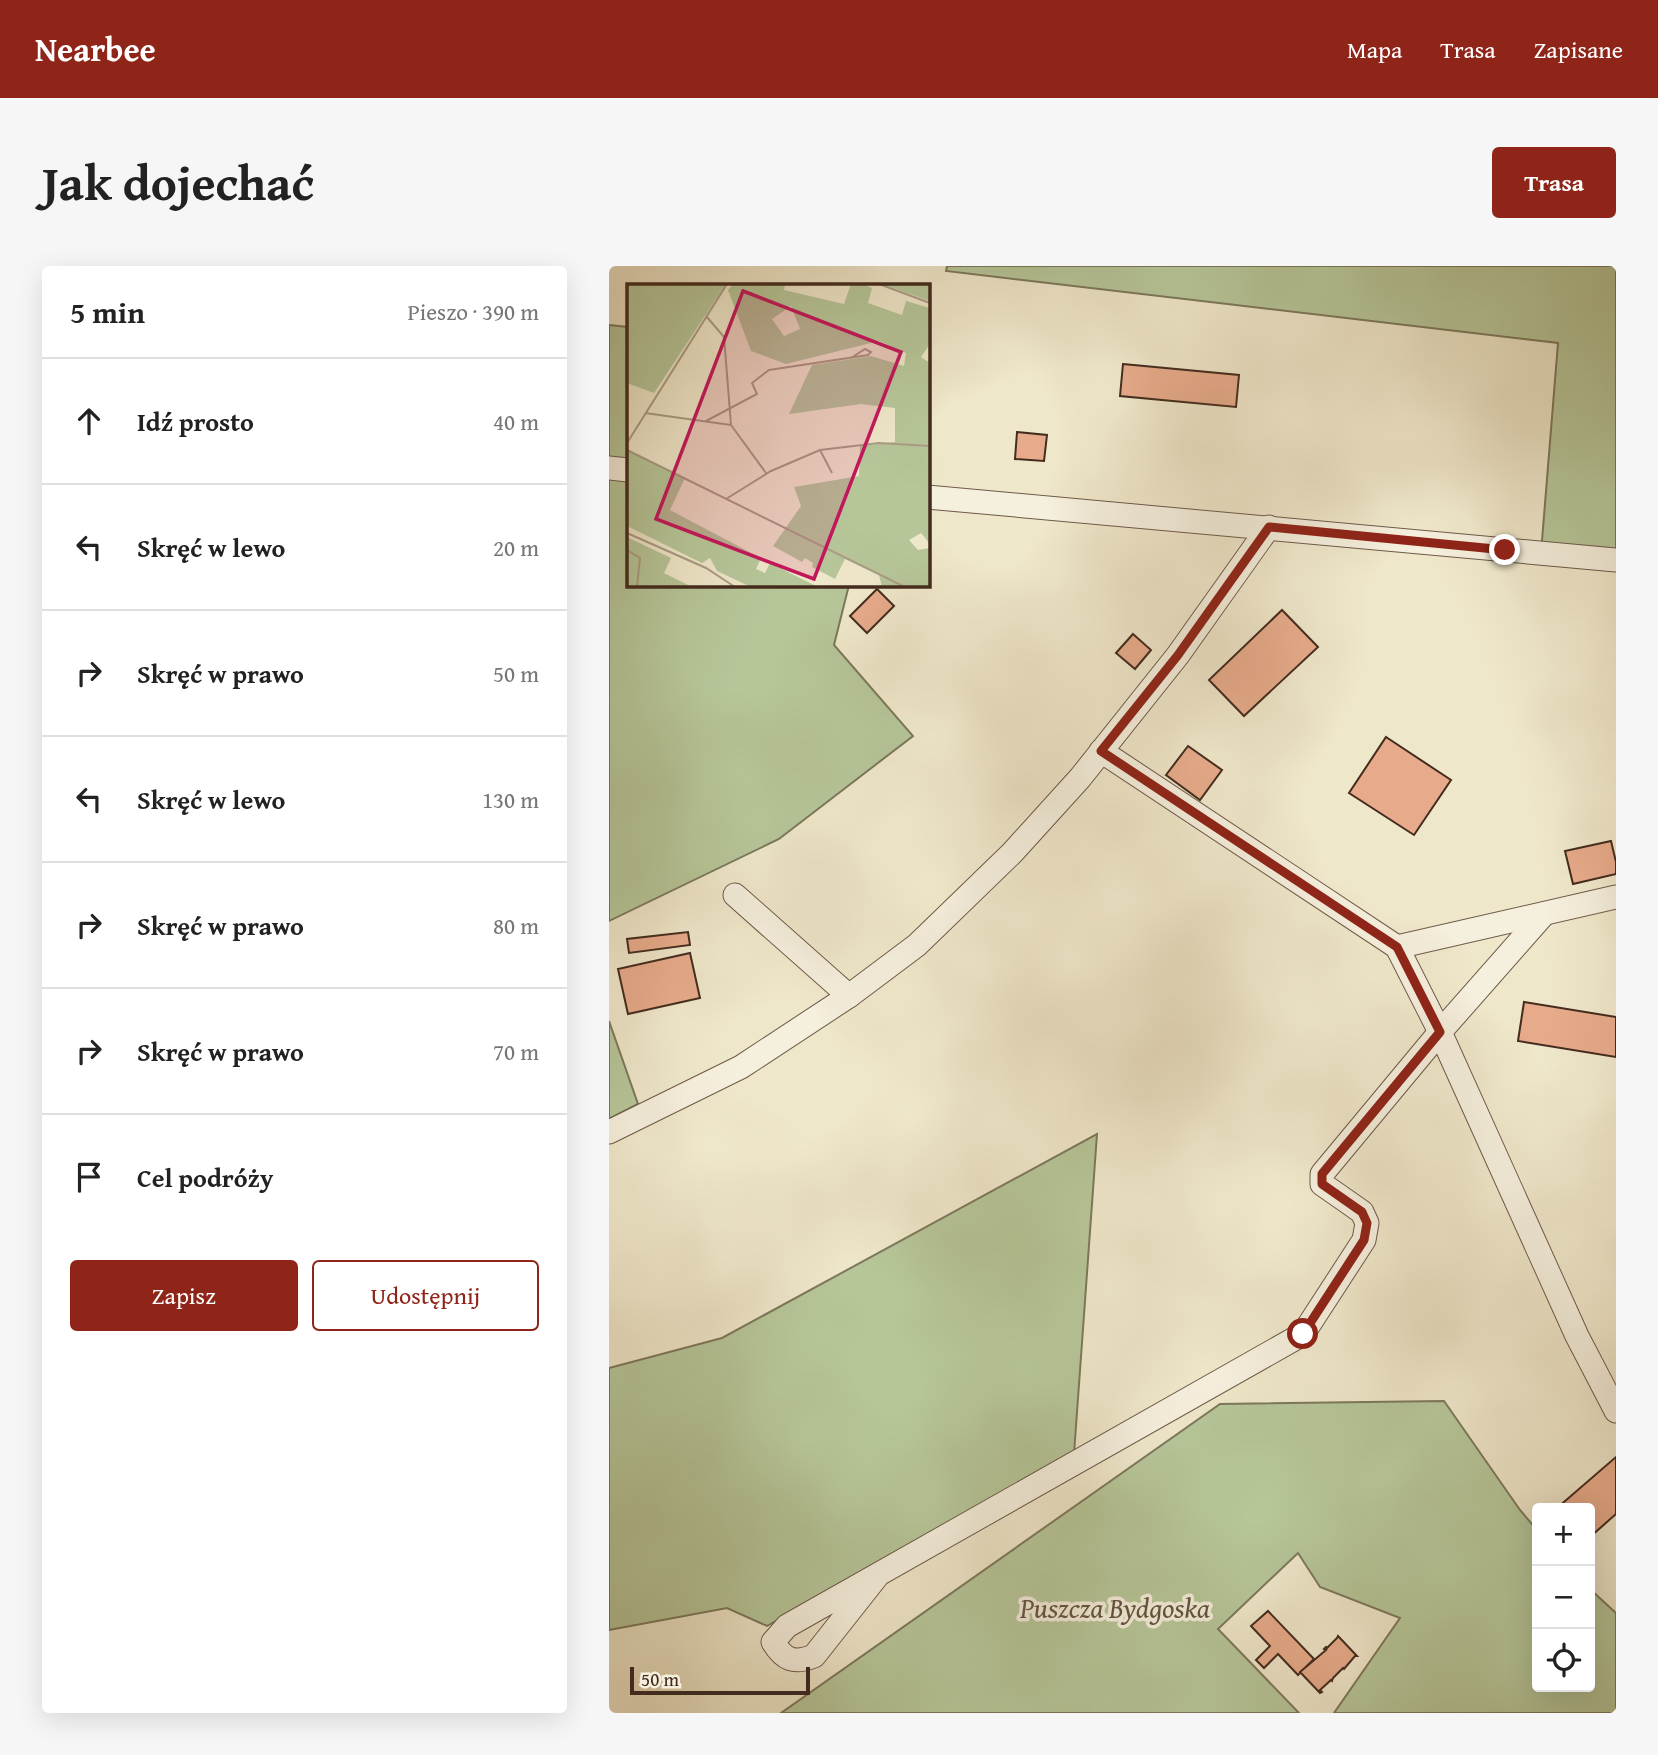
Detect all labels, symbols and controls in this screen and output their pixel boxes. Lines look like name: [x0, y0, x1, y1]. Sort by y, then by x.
text: Nearbee: [35, 25, 156, 73]
text: Mapa: [1347, 32, 1402, 67]
text: Trasa: [1440, 32, 1496, 67]
text: Zapisane: [1534, 32, 1623, 67]
text: Jak dojechać: [42, 146, 314, 218]
button: Trasa: [1492, 147, 1616, 218]
inset map: [627, 284, 929, 586]
text: 5 min: [70, 290, 145, 334]
text: Pieszo · 390 m: [407, 295, 539, 328]
icon: ahead: [70, 402, 108, 440]
text: Idź prosto: [137, 402, 254, 441]
text: 40 m: [493, 405, 539, 438]
icon: left: [70, 528, 108, 566]
text: Skręć w lewo: [137, 528, 285, 567]
text: 20 m: [493, 531, 539, 564]
route end: [1489, 534, 1520, 565]
icon: right: [70, 654, 108, 692]
text: Skręć w prawo: [137, 654, 304, 693]
text: 50 m: [493, 657, 539, 690]
icon: left: [70, 780, 108, 818]
text: Skręć w lewo: [137, 780, 285, 819]
text: 130 m: [482, 783, 539, 816]
icon: right: [70, 906, 108, 944]
text: Skręć w prawo: [137, 906, 304, 945]
text: 80 m: [493, 909, 539, 942]
icon: right: [70, 1032, 108, 1070]
text: Skręć w prawo: [137, 1032, 304, 1071]
text: 70 m: [493, 1035, 539, 1068]
icon: arrive: [70, 1158, 108, 1196]
text: Cel podróży: [137, 1158, 273, 1197]
button: Zapisz: [70, 1260, 298, 1331]
button: Udostępnij: [312, 1260, 539, 1331]
route start: [1287, 1318, 1318, 1349]
map controls: [1532, 1503, 1595, 1692]
button: +: [1532, 1503, 1595, 1566]
button: −: [1532, 1566, 1595, 1629]
park label: Puszcza Bydgoska: [1019, 1587, 1210, 1628]
button: locate: [1532, 1629, 1595, 1692]
scale bar: [630, 1664, 810, 1696]
text: 50 m: [641, 1665, 679, 1693]

